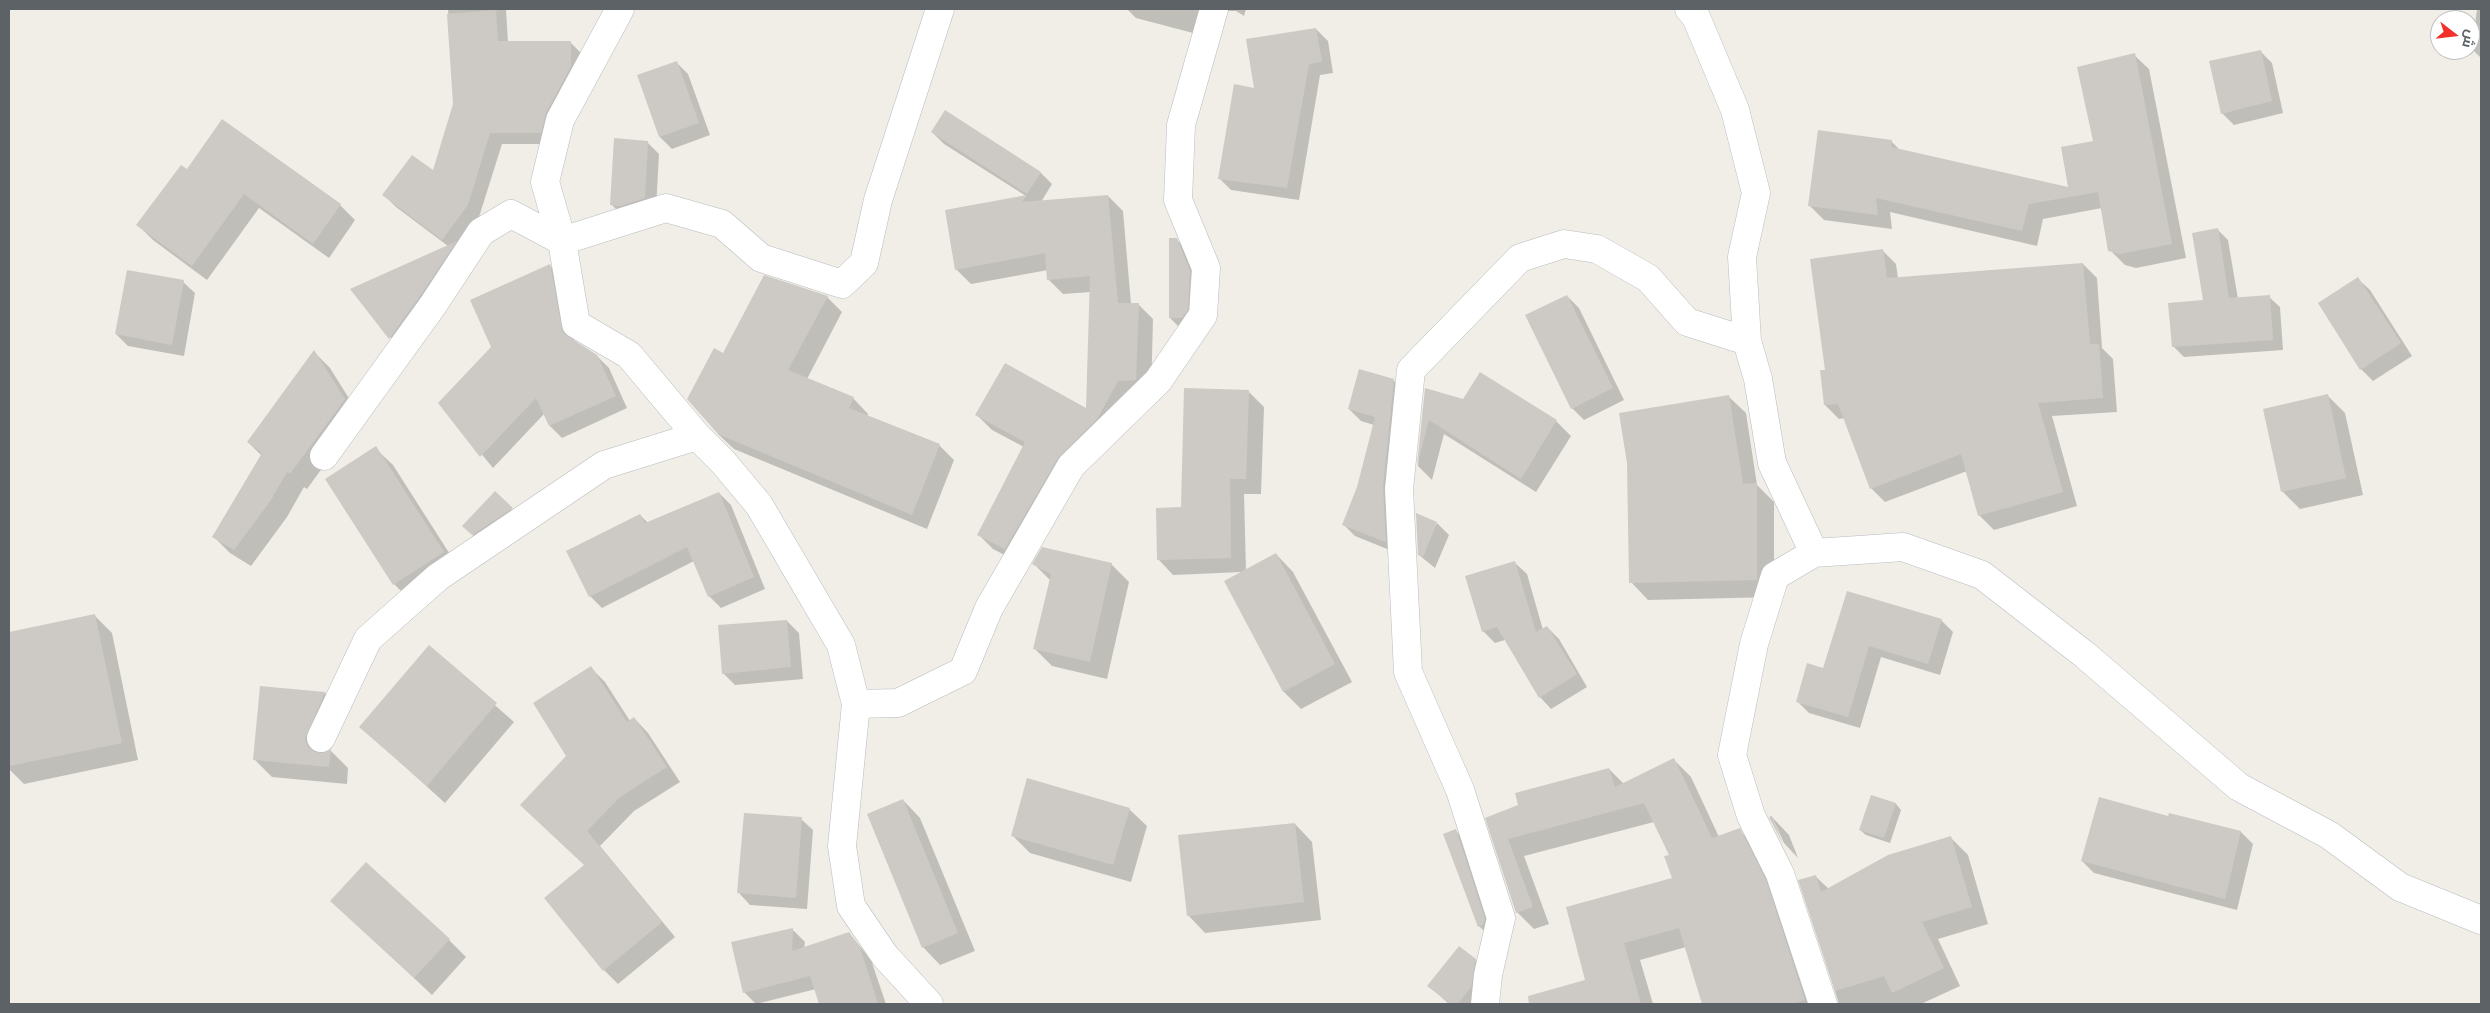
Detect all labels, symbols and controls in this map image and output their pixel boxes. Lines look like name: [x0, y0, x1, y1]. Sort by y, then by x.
north arrow: [2430, 10, 2480, 60]
text: ش: [2458, 28, 2480, 50]

